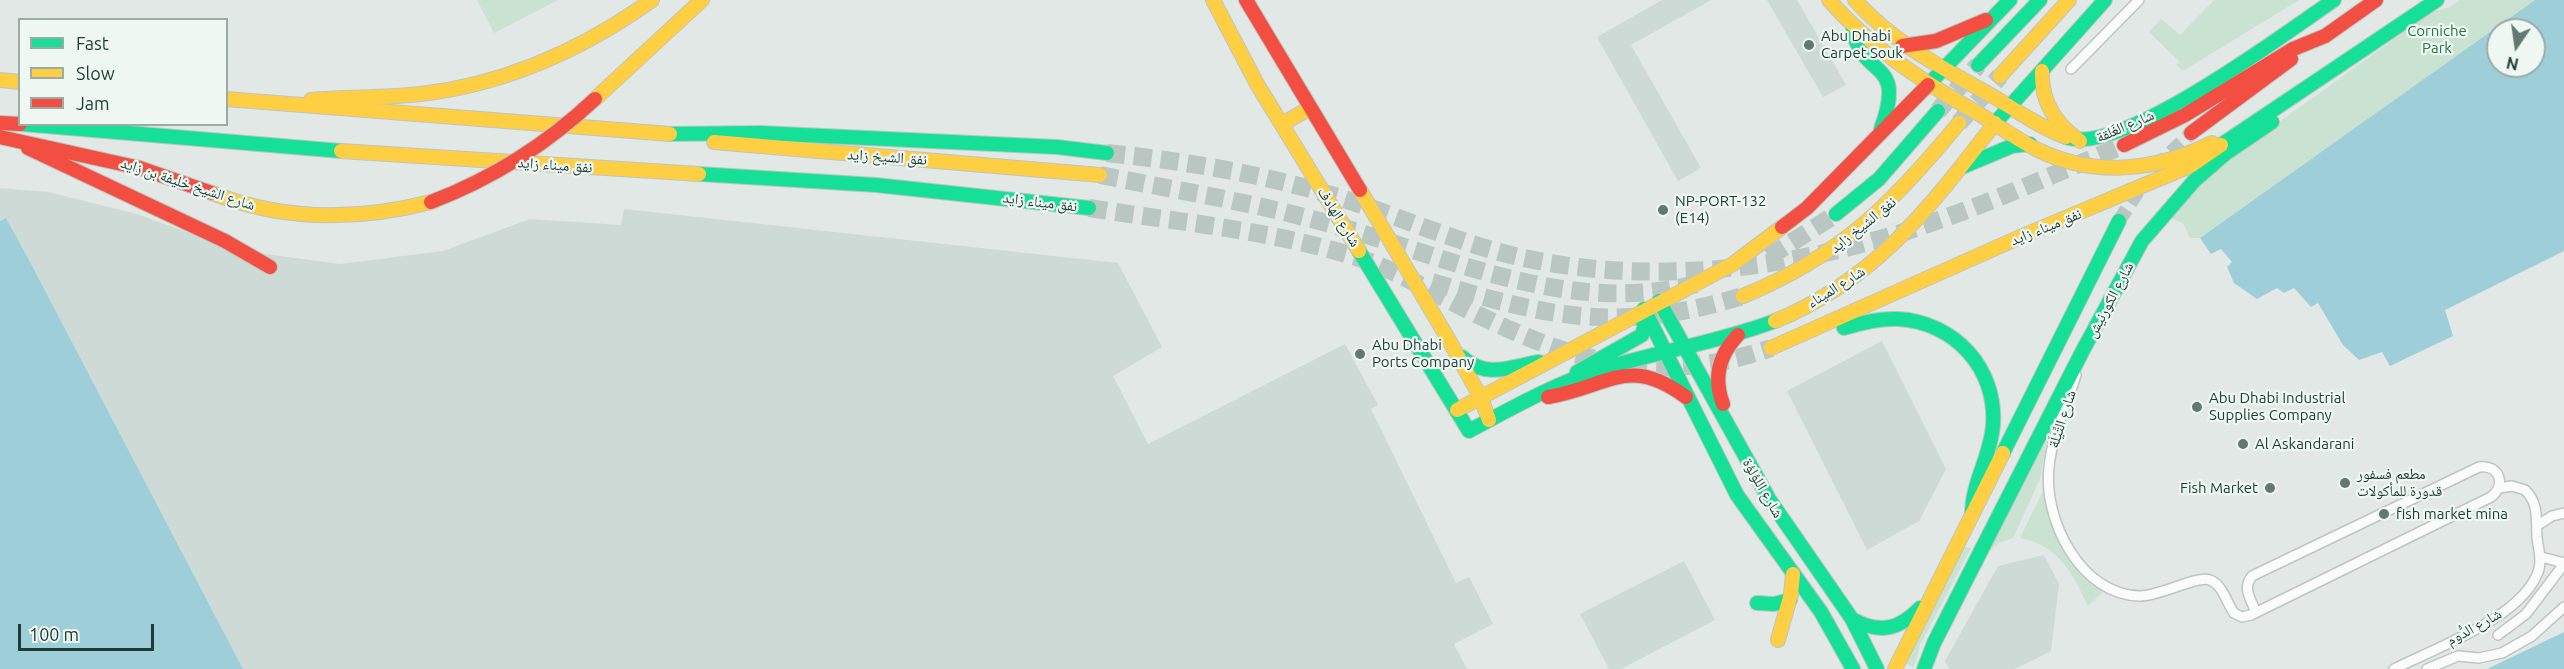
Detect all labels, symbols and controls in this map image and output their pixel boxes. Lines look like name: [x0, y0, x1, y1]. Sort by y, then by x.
legend: [18, 18, 228, 126]
north arrow: [2486, 18, 2546, 78]
park label: Corniche Park: [2407, 22, 2467, 57]
place label: Abu Dhabi Carpet Souk: [1821, 27, 1903, 62]
text: Fast: [76, 33, 109, 53]
marker: Abu Dhabi Carpet Souk: [1802, 38, 1816, 52]
text: N: [2505, 53, 2520, 74]
text: Slow: [76, 63, 115, 83]
text: Jam: [76, 93, 110, 113]
street label: شارع الغَلقة: [2093, 106, 2157, 146]
street label: نفق الشيخ زايد: [846, 145, 928, 169]
street label: نفق ميناء زايد: [517, 153, 593, 177]
street label: شارع الشيخ خليفة بن زايد: [119, 154, 257, 214]
street label: شارع الهادف: [1314, 184, 1364, 250]
street label: نفق ميناء زايد: [1002, 188, 1078, 216]
place label: NP-PORT-132 (E14): [1675, 192, 1766, 227]
street label: نفق الشيخ زايد: [1826, 193, 1900, 257]
marker: NP-PORT-132 (E14): [1656, 203, 1670, 217]
street label: نفق ميناء زايد: [2008, 205, 2084, 249]
street label: شارع الكورنيش: [2083, 259, 2137, 341]
street label: شارع الميناء: [1804, 262, 1868, 312]
place label: Abu Dhabi Ports Company: [1372, 336, 1474, 371]
marker: Abu Dhabi Ports Company: [1353, 347, 1367, 361]
street label: شارع التِّيْلَة: [2044, 388, 2080, 450]
place label: Abu Dhabi Industrial Supplies Company: [2209, 389, 2345, 424]
marker: Abu Dhabi Industrial Supplies Company: [2190, 400, 2204, 414]
place label: Al Askandarani: [2255, 435, 2354, 453]
marker: Al Askandarani: [2236, 437, 2250, 451]
street label: شارع اللؤلؤة: [1739, 455, 1787, 521]
place label: مطعم فسفور قدورة للمأكولات: [2357, 465, 2442, 500]
marker: مطعم فسفور قدورة للمأكولات: [2338, 476, 2352, 490]
place label: Fish Market: [2180, 479, 2258, 497]
marker: Fish Market: [2263, 481, 2277, 495]
place label: fish market mina: [2396, 505, 2508, 523]
marker: fish market mina: [2377, 507, 2391, 521]
street label: شارع الدُّوم: [2443, 605, 2505, 649]
scale bar: [21, 612, 158, 650]
text: 100 m: [29, 624, 79, 644]

